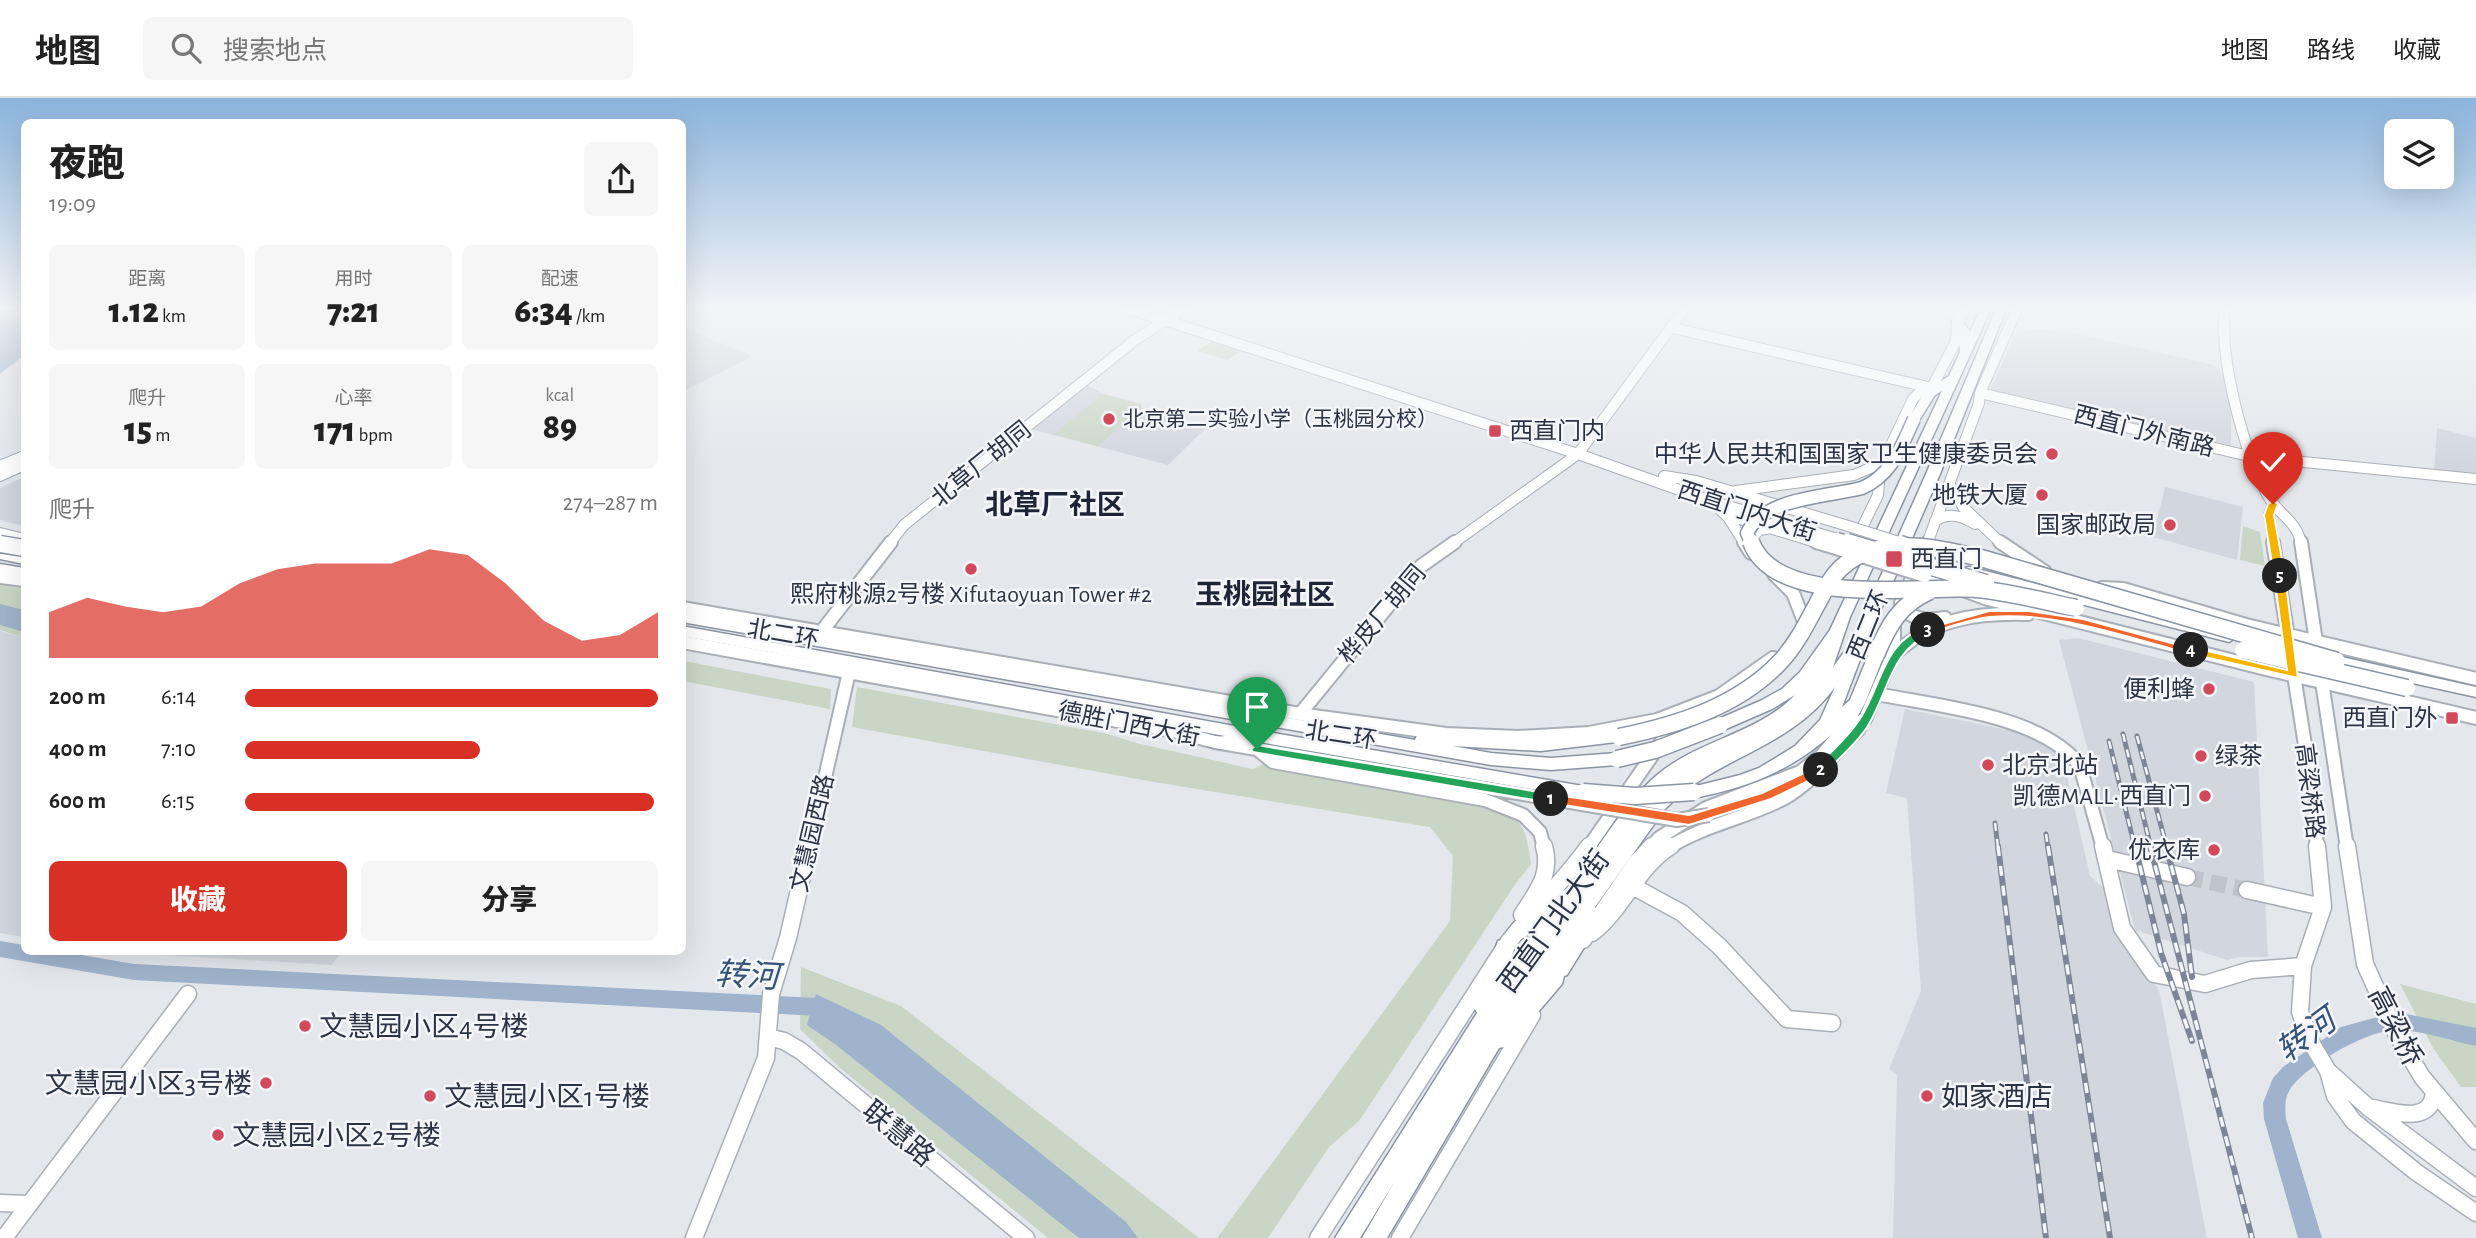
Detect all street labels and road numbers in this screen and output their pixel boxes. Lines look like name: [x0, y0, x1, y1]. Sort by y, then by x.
street label: 西直门外南路: [2071, 401, 2217, 461]
street label: 北草厂胡同: [926, 416, 1036, 512]
street label: 西直门内大街: [1675, 476, 1819, 546]
street label: 桦皮厂胡同: [1333, 560, 1431, 668]
street label: 西二环: [1844, 588, 1894, 663]
street label: 北二环: [745, 616, 821, 653]
street label: 德胜门西大街: [1056, 698, 1202, 750]
street label: 北二环: [1303, 718, 1378, 753]
street label: 高梁桥路: [2291, 742, 2329, 840]
street label: 文慧园西路: [786, 772, 838, 894]
street label: 西直门北大街: [1492, 845, 1615, 998]
street label: 高梁桥: [2363, 982, 2428, 1071]
street label: 联慧路: [857, 1095, 940, 1172]

